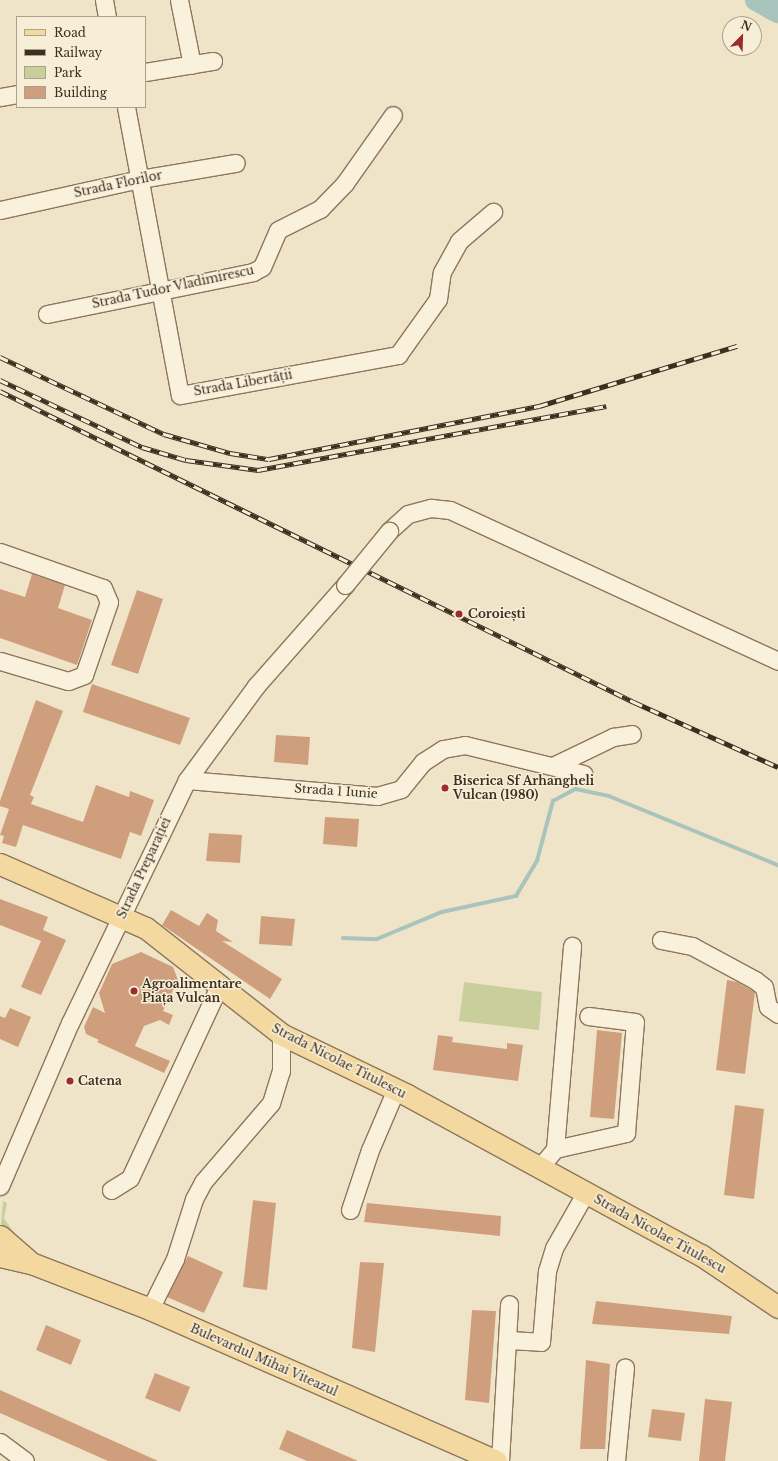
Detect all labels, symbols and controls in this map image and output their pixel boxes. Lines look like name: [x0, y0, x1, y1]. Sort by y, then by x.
legend: [16, 16, 146, 108]
north arrow: [722, 16, 762, 56]
text: N: [739, 17, 754, 34]
text: Road: [54, 25, 86, 40]
text: Railway: [54, 45, 102, 60]
text: Park: [54, 65, 82, 80]
text: Building: [54, 85, 107, 100]
street label: Strada Florilor: [73, 168, 163, 200]
street label: Strada Tudor Vladimirescu: [90, 263, 256, 311]
street label: Strada Libertății: [193, 367, 293, 399]
place label: Coroiești: [468, 607, 525, 621]
marker: Coroiești: [453, 608, 465, 620]
place label: Biserica Sf Arhangheli Vulcan (1980): [453, 774, 594, 802]
street label: Strada 1 Iunie: [294, 781, 378, 801]
marker: Biserica Sf Arhangheli Vulcan (1980): [440, 783, 450, 793]
street label: Strada Preparației: [114, 815, 174, 921]
place label: Agroalimentare Piața Vulcan: [142, 977, 242, 1005]
marker: Agroalimentare Piața Vulcan: [129, 986, 139, 996]
street label: Strada Nicolae Titulescu: [269, 1021, 409, 1101]
place label: Catena: [78, 1074, 122, 1088]
marker: Catena: [65, 1076, 75, 1086]
street label: Strada Nicolae Titulescu: [591, 1192, 729, 1276]
street label: Bulevardul Mihai Viteazul: [188, 1321, 340, 1399]

